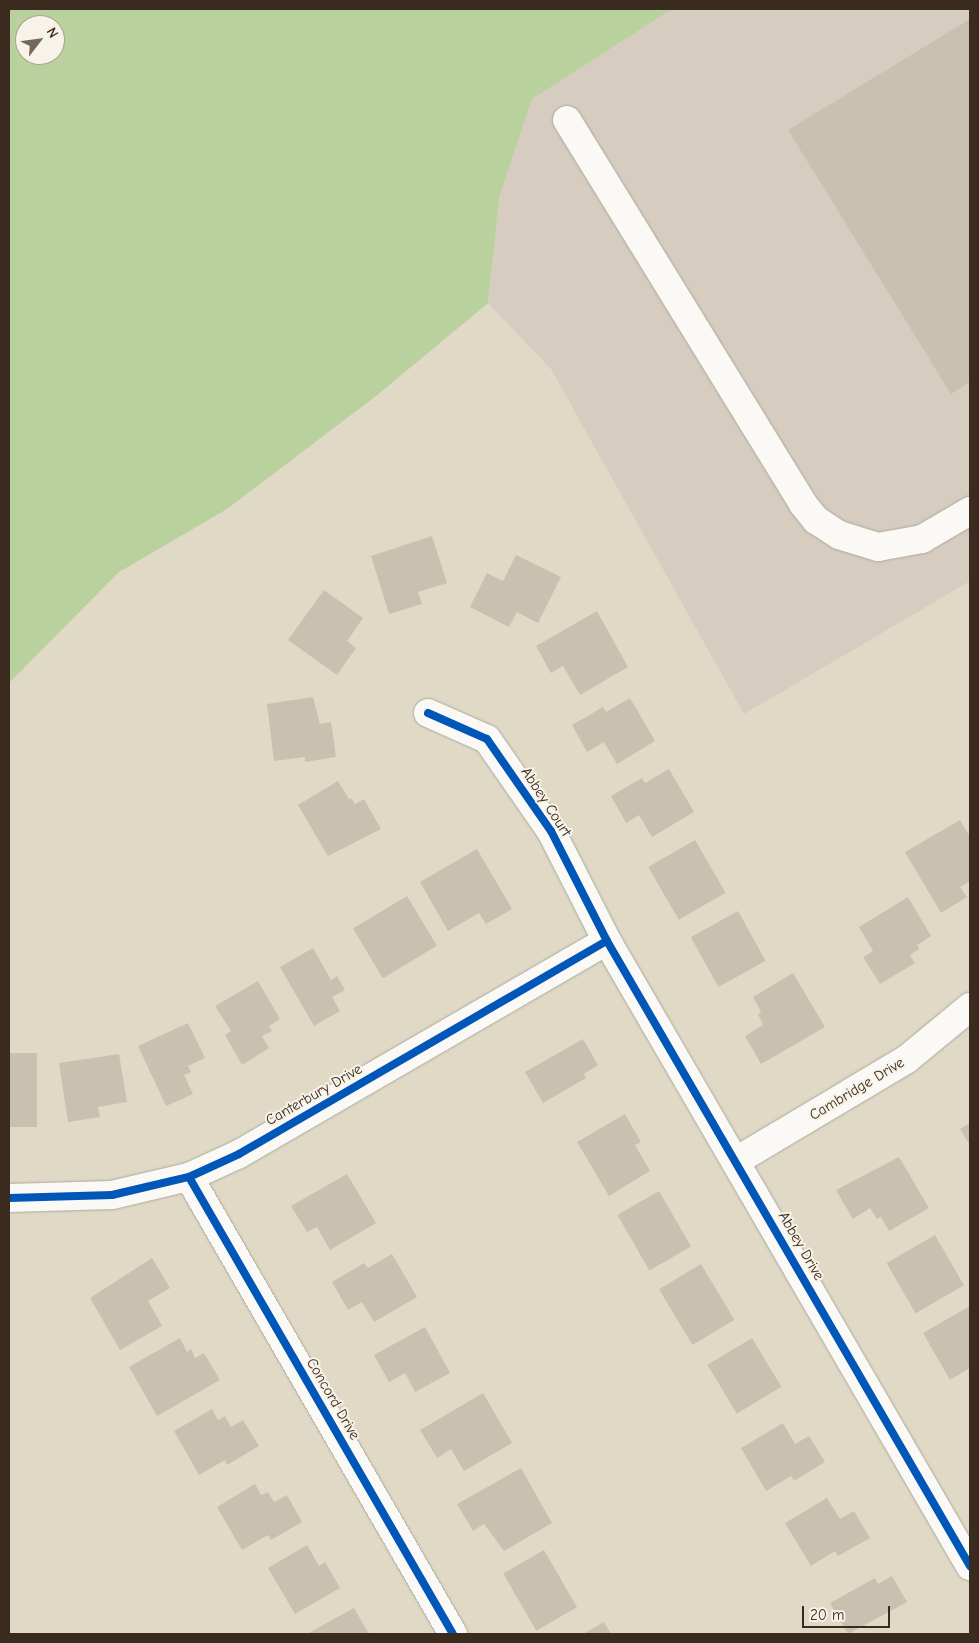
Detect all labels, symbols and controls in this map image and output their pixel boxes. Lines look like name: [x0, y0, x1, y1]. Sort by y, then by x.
north arrow: [15, 15, 65, 65]
text: N: [43, 25, 62, 41]
street label: Abbey Court: [517, 764, 575, 840]
street label: Cambridge Drive: [806, 1054, 908, 1124]
street label: Canterbury Drive: [263, 1060, 365, 1130]
street label: Abbey Drive: [774, 1208, 828, 1284]
street label: Concord Drive: [302, 1355, 364, 1443]
scale bar: [804, 1596, 892, 1628]
text: 20 m: [810, 1606, 844, 1624]

